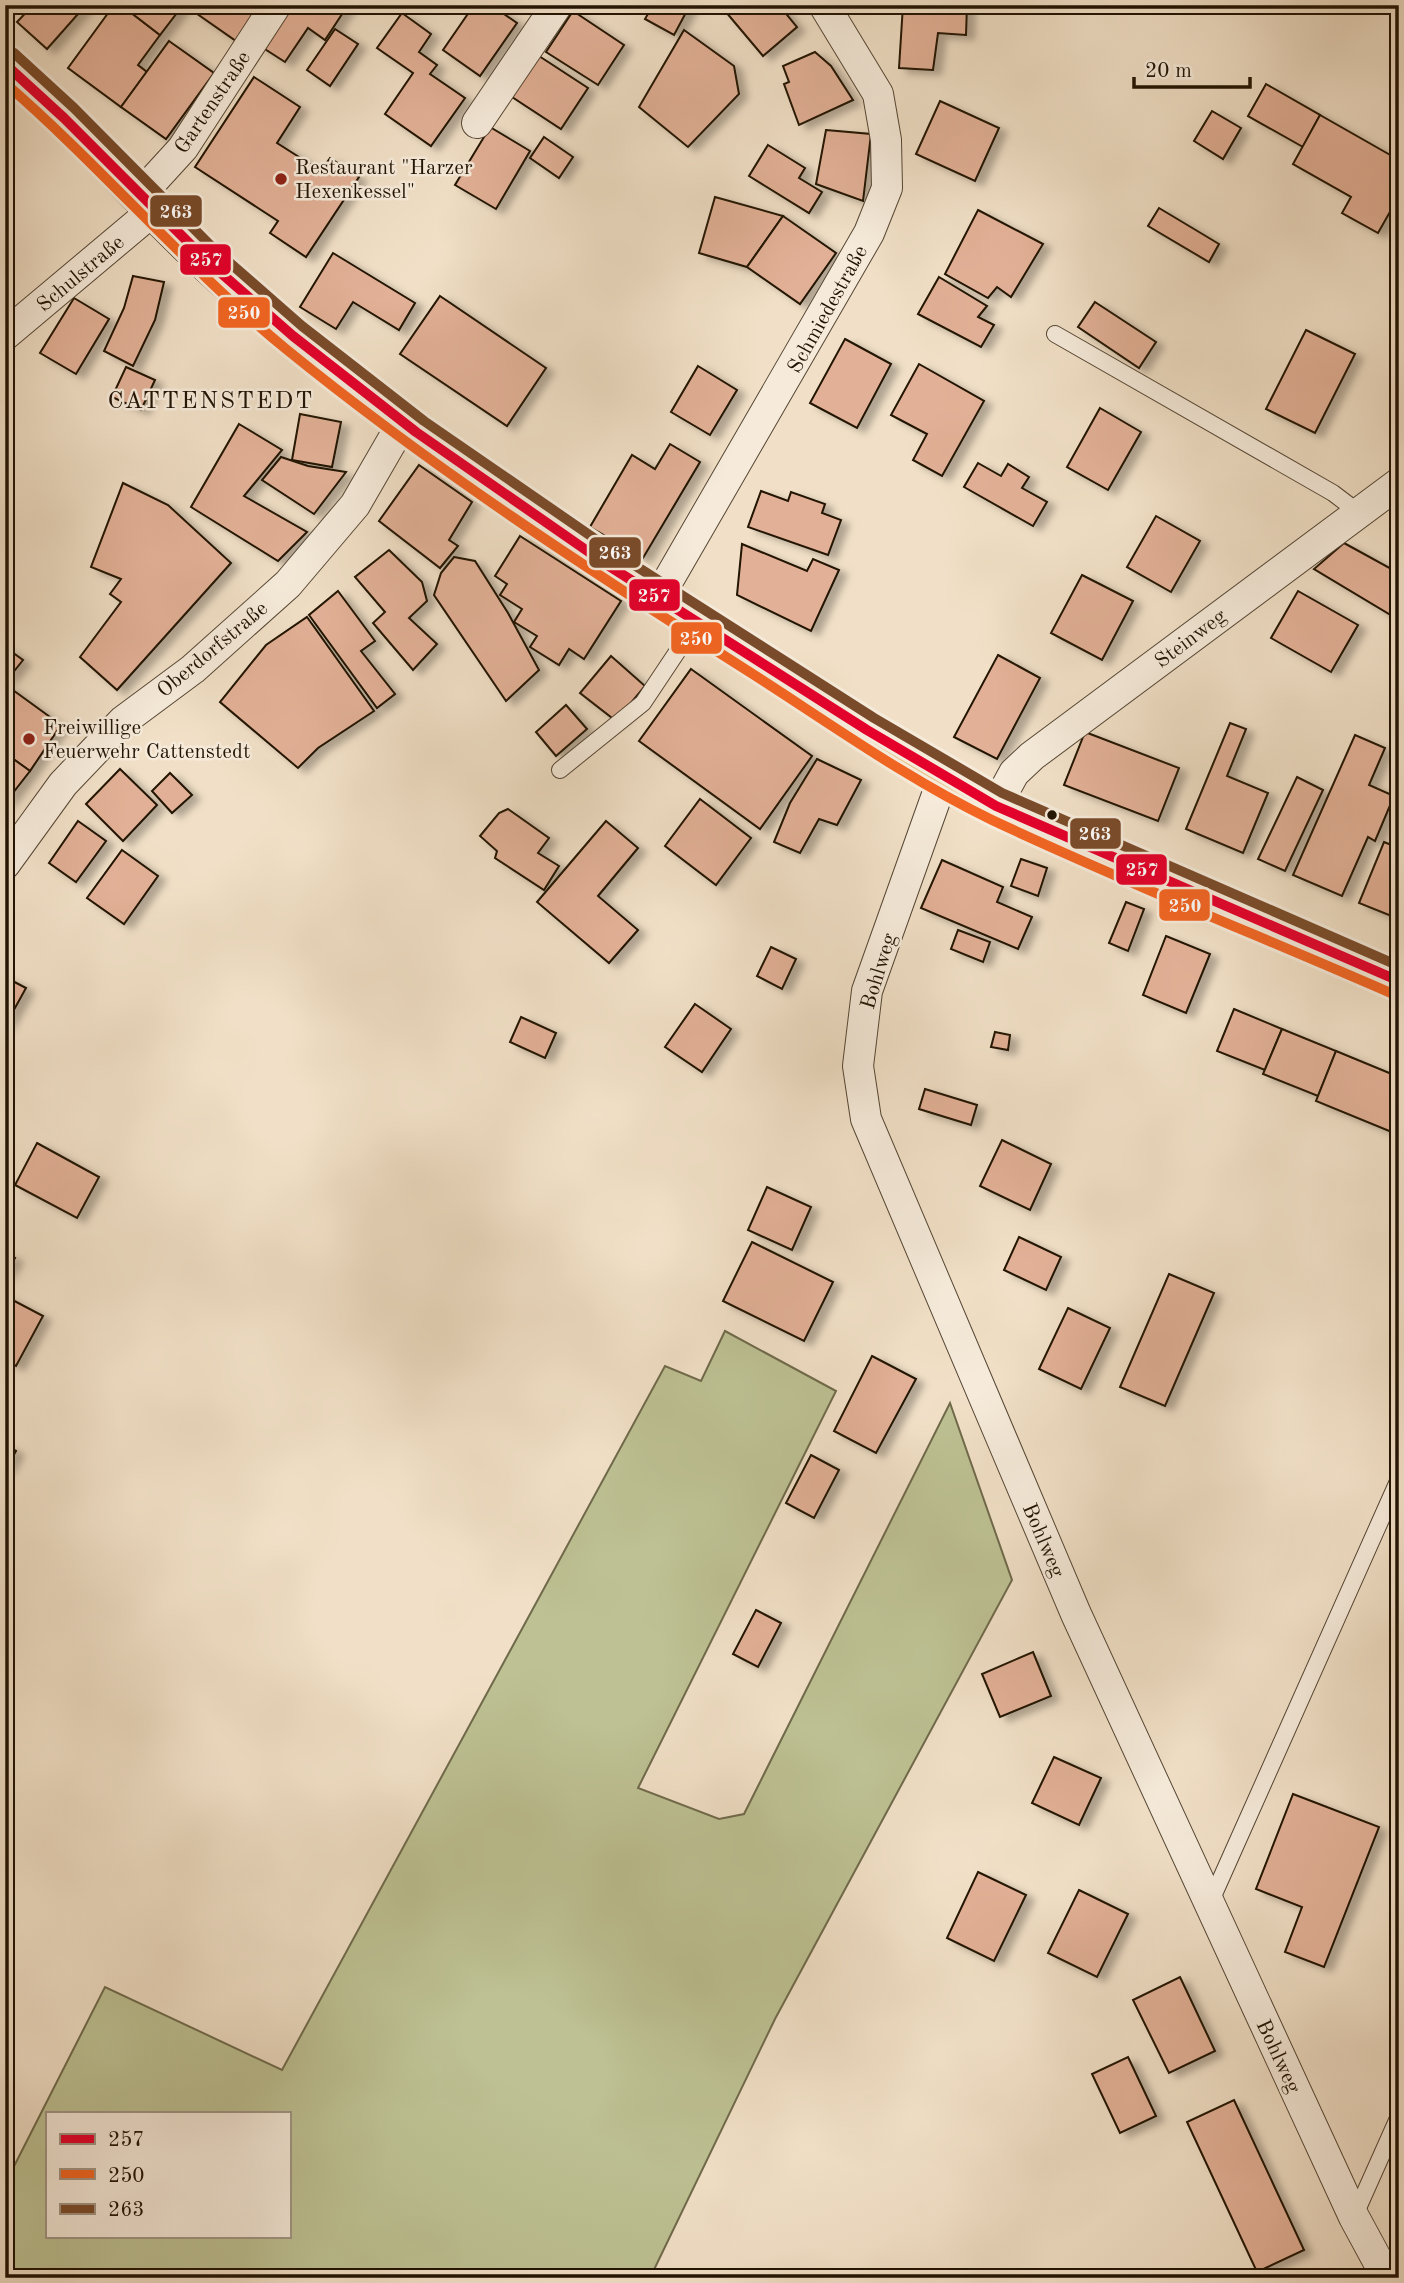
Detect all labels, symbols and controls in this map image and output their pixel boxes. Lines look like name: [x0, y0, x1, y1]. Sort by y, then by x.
scale bar: [1134, 46, 1250, 90]
street label: Gartenstraße: [171, 48, 255, 158]
text: 20 m: [1145, 61, 1192, 82]
place label: Restaurant "Harzer Hexenkessel": [295, 158, 473, 203]
marker: Restaurant "Harzer Hexenkessel": [273, 171, 289, 187]
line badge: 263: [149, 194, 203, 228]
text: 263: [159, 204, 193, 223]
street label: Schulstraße: [33, 232, 129, 316]
street label: Schmiedestraße: [785, 242, 872, 377]
line badge: 257: [179, 243, 232, 276]
text: 257: [189, 252, 223, 271]
line badge: 250: [217, 296, 271, 329]
text: 250: [227, 305, 261, 324]
district label: CATTENSTEDT: [108, 390, 314, 414]
line badge: 263: [588, 536, 642, 569]
text: 263: [598, 545, 632, 564]
line badge: 257: [628, 578, 681, 612]
text: 257: [637, 588, 671, 607]
street label: Oberdorfstraße: [154, 598, 272, 702]
street label: Steinweg: [1151, 605, 1231, 673]
line badge: 250: [670, 621, 723, 655]
text: 250: [679, 631, 713, 650]
place label: Freiwillige Feuerwehr Cattenstedt: [43, 718, 250, 763]
marker: Freiwillige Feuerwehr Cattenstedt: [21, 731, 37, 747]
unlabelled marker: [1045, 808, 1059, 822]
line badge: 263: [1069, 817, 1122, 850]
text: 263: [1078, 826, 1112, 845]
line badge: 257: [1115, 853, 1168, 886]
text: 257: [1125, 862, 1159, 881]
line badge: 250: [1158, 888, 1211, 922]
text: 250: [1168, 898, 1202, 917]
street label: Bohlweg: [858, 930, 901, 1012]
street label: Bohlweg: [1018, 1500, 1068, 1581]
street label: Bohlweg: [1252, 2017, 1304, 2097]
legend: [46, 2112, 290, 2238]
text: 257: [108, 2130, 145, 2151]
text: 250: [108, 2166, 145, 2187]
text: 263: [108, 2200, 145, 2221]

